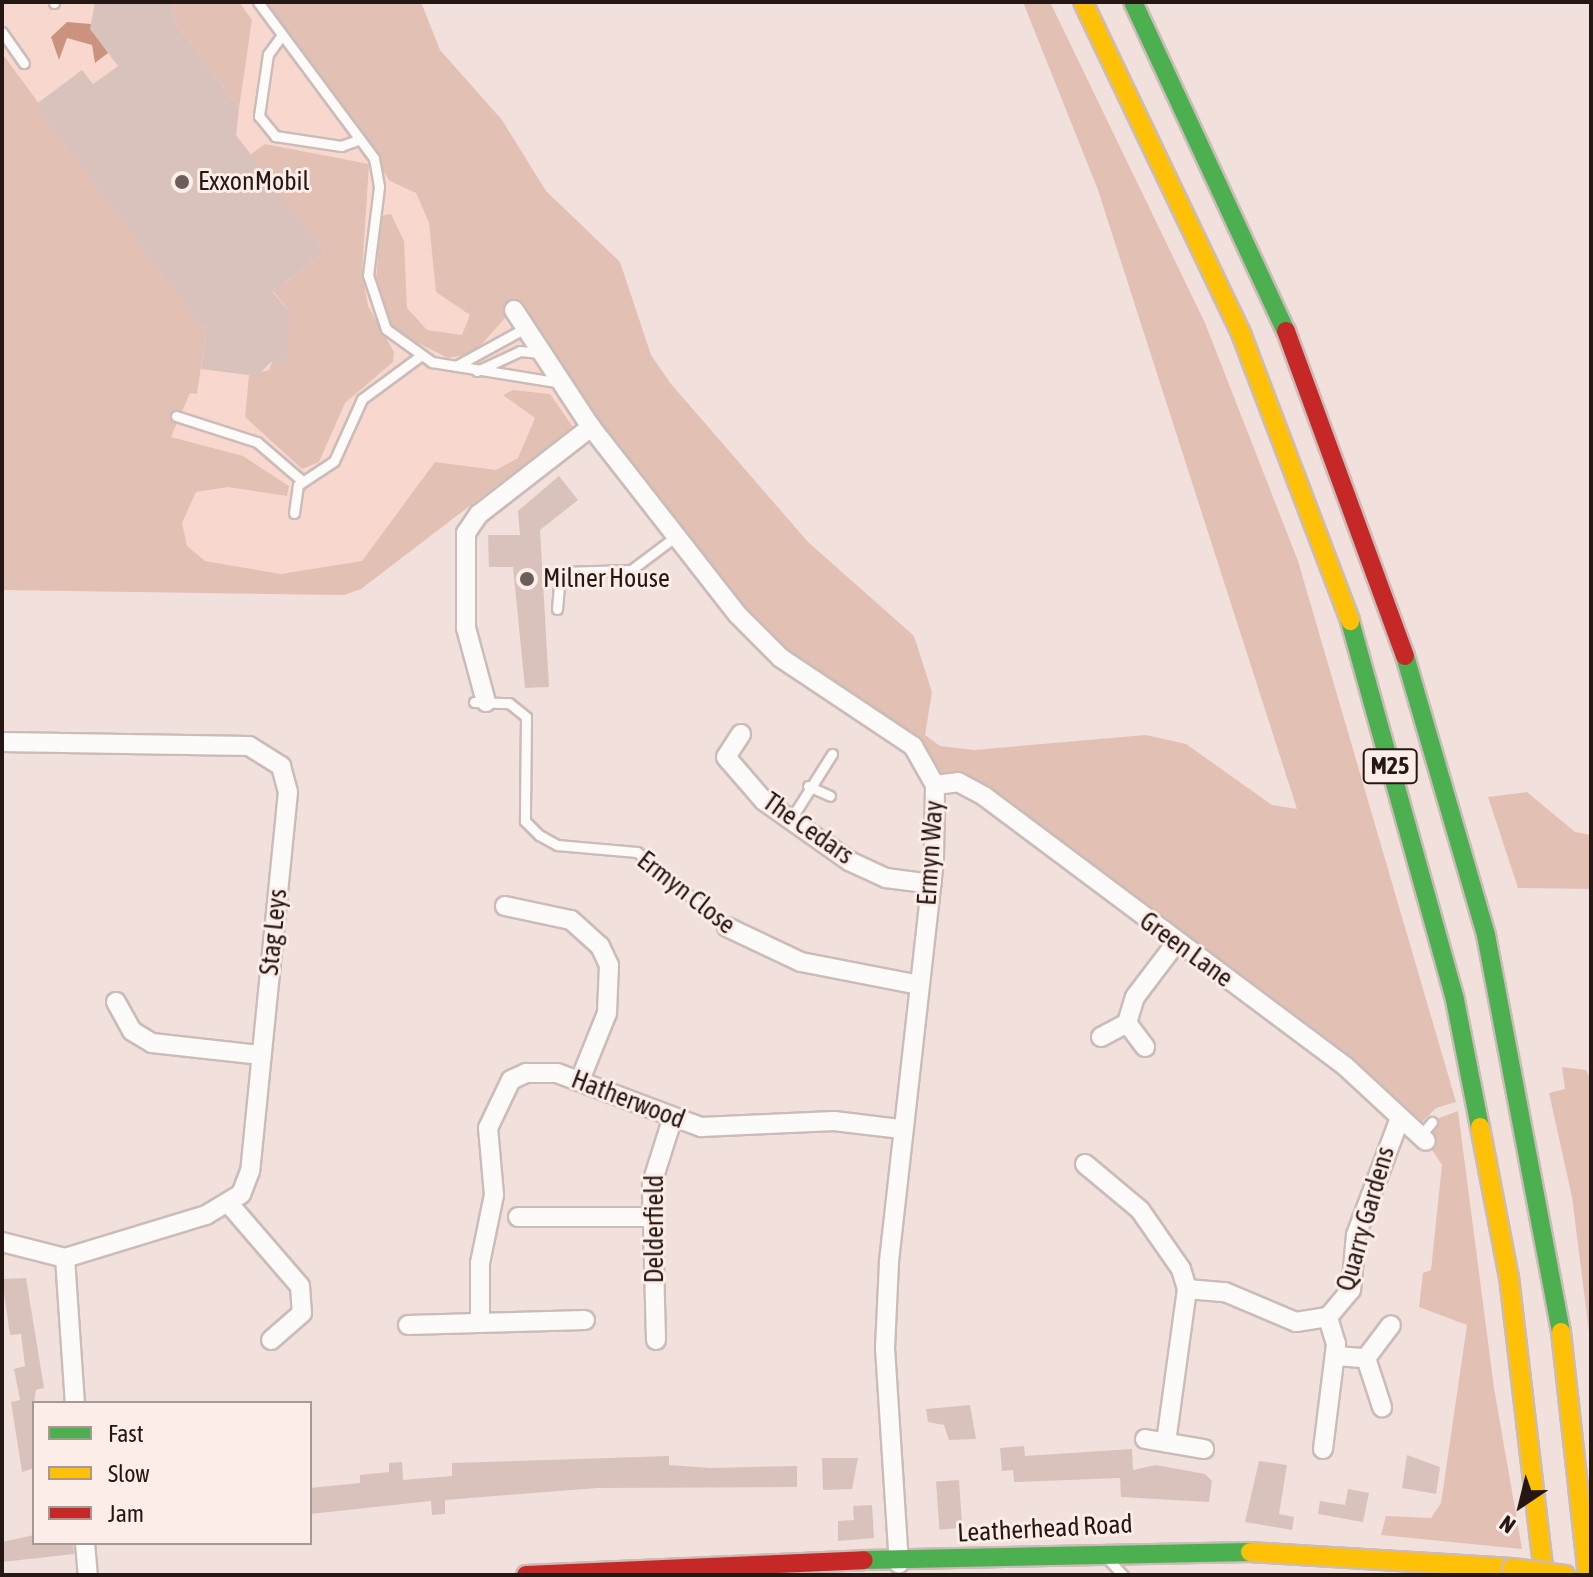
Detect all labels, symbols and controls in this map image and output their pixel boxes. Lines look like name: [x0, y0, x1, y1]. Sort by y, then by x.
place label: ExxonMobil: [198, 166, 309, 198]
marker: ExxonMobil: [173, 173, 191, 191]
place label: Milner House: [543, 563, 670, 595]
marker: Milner House: [518, 570, 536, 588]
road number: M25: [1362, 746, 1418, 786]
street label: The Cedars: [757, 787, 859, 871]
street label: Ermyn Way: [912, 799, 950, 907]
street label: Ermyn Close: [631, 845, 741, 941]
street label: Stag Leys: [254, 887, 294, 977]
street label: Green Lane: [1133, 906, 1239, 994]
street label: Hatherwood: [567, 1064, 689, 1136]
street label: Quarry Gardens: [1330, 1143, 1402, 1295]
street label: Delderfield: [639, 1175, 671, 1283]
legend: [32, 1401, 312, 1545]
text: Fast: [108, 1420, 144, 1447]
text: Slow: [108, 1460, 150, 1487]
north arrow: [1481, 1465, 1561, 1545]
text: Jam: [108, 1500, 144, 1527]
street label: Leatherhead Road: [957, 1509, 1133, 1549]
text: N: [1494, 1510, 1520, 1539]

